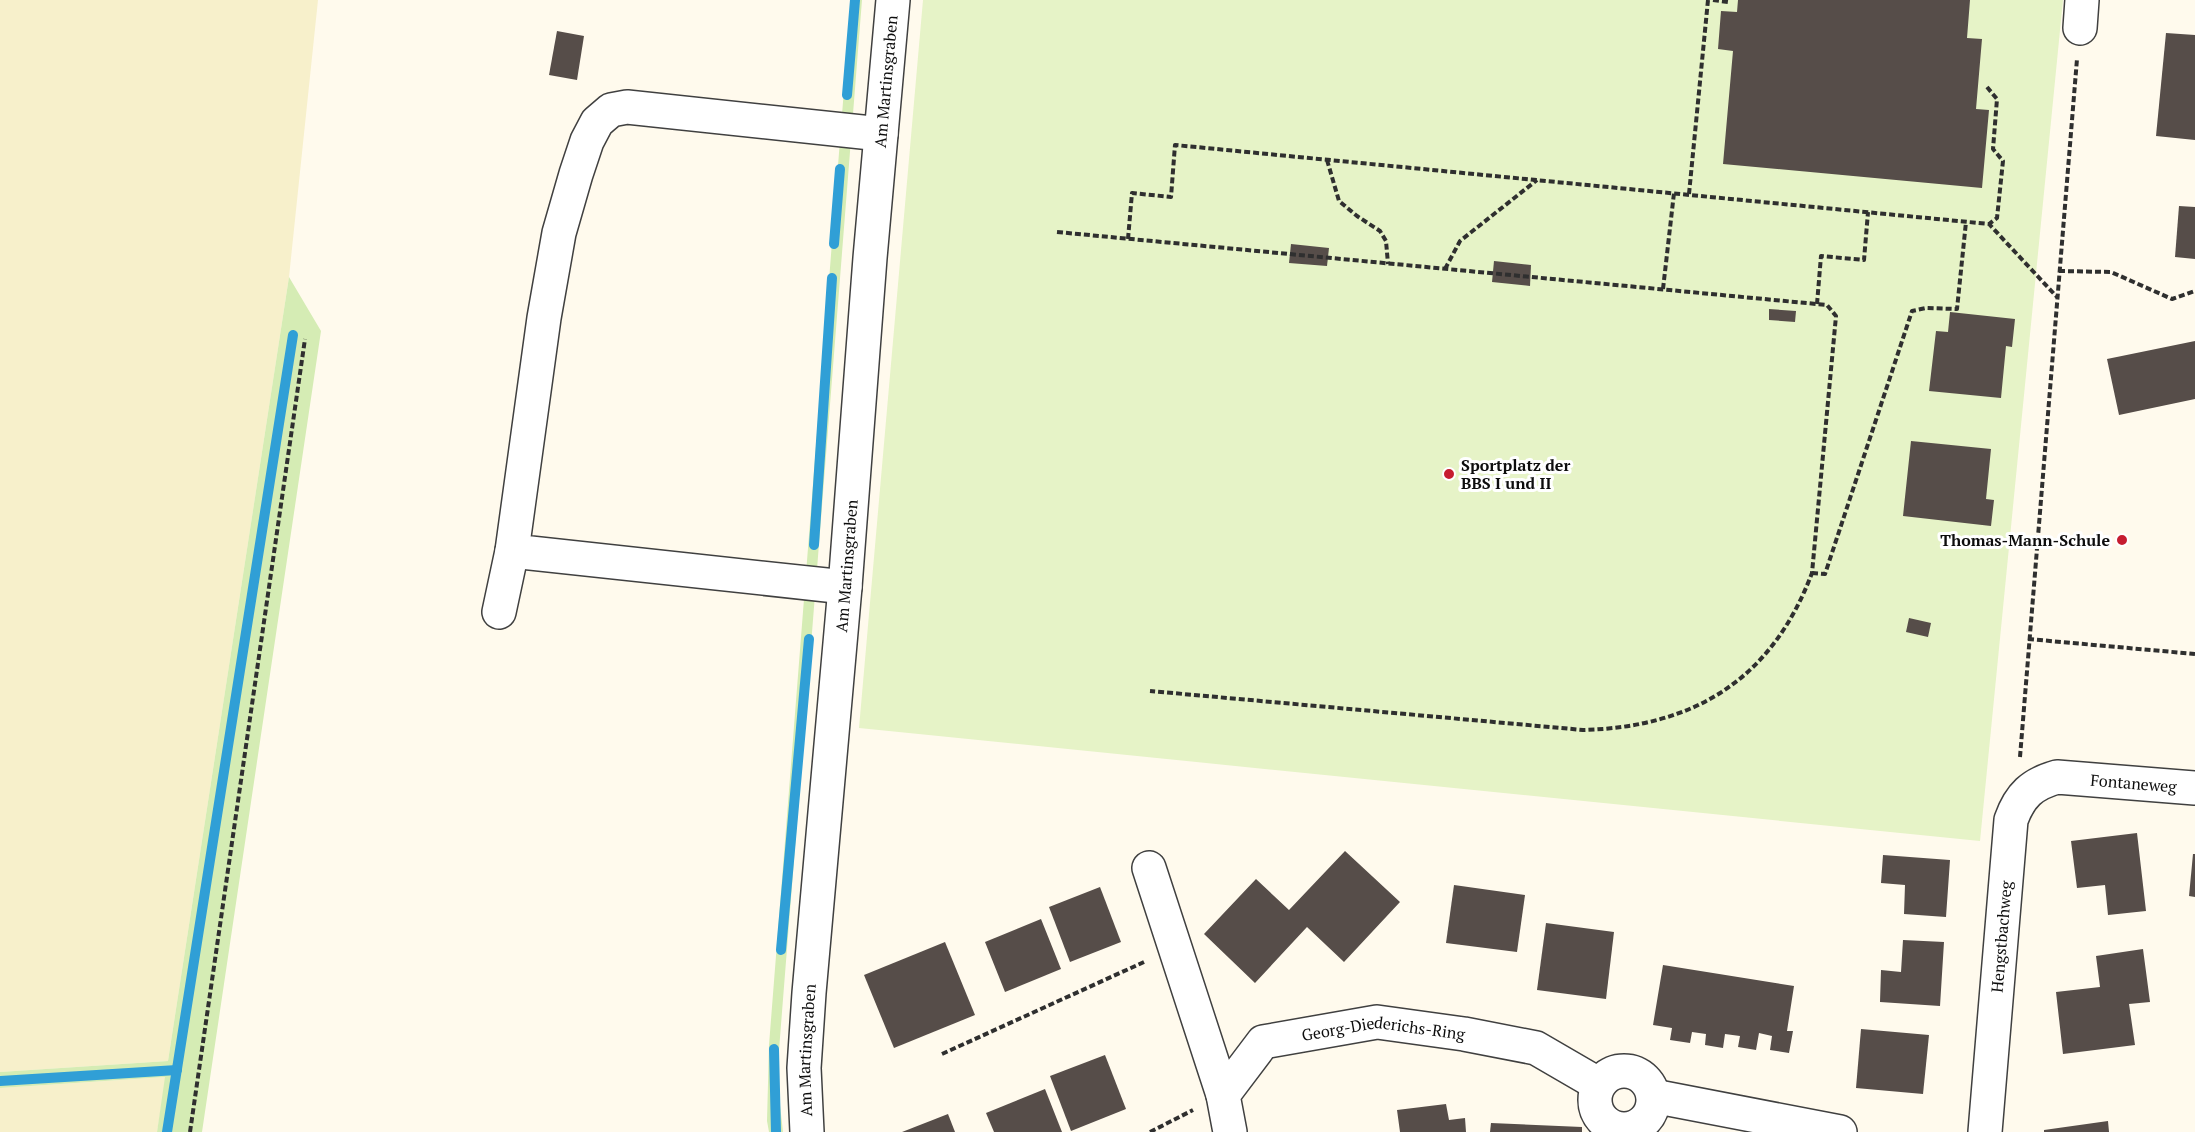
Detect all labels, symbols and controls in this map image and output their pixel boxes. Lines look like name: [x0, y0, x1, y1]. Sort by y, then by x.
street label: Am Martinsgraben: [869, 14, 903, 149]
place label: Sportplatz der BBS I und II: [1461, 454, 1570, 494]
marker: Sportplatz der BBS I und II: [1442, 467, 1456, 481]
street label: Am Martinsgraben: [830, 498, 863, 633]
place label: Thomas-Mann-Schule: [1940, 529, 2110, 551]
marker: Thomas-Mann-Schule: [2115, 533, 2129, 547]
street label: Fontaneweg: [2090, 769, 2178, 798]
street label: Hengstbachweg: [1986, 879, 2017, 993]
street label: Am Martinsgraben: [793, 982, 821, 1117]
street label: Georg-Diederichs-Ring: [1300, 1011, 1467, 1046]

